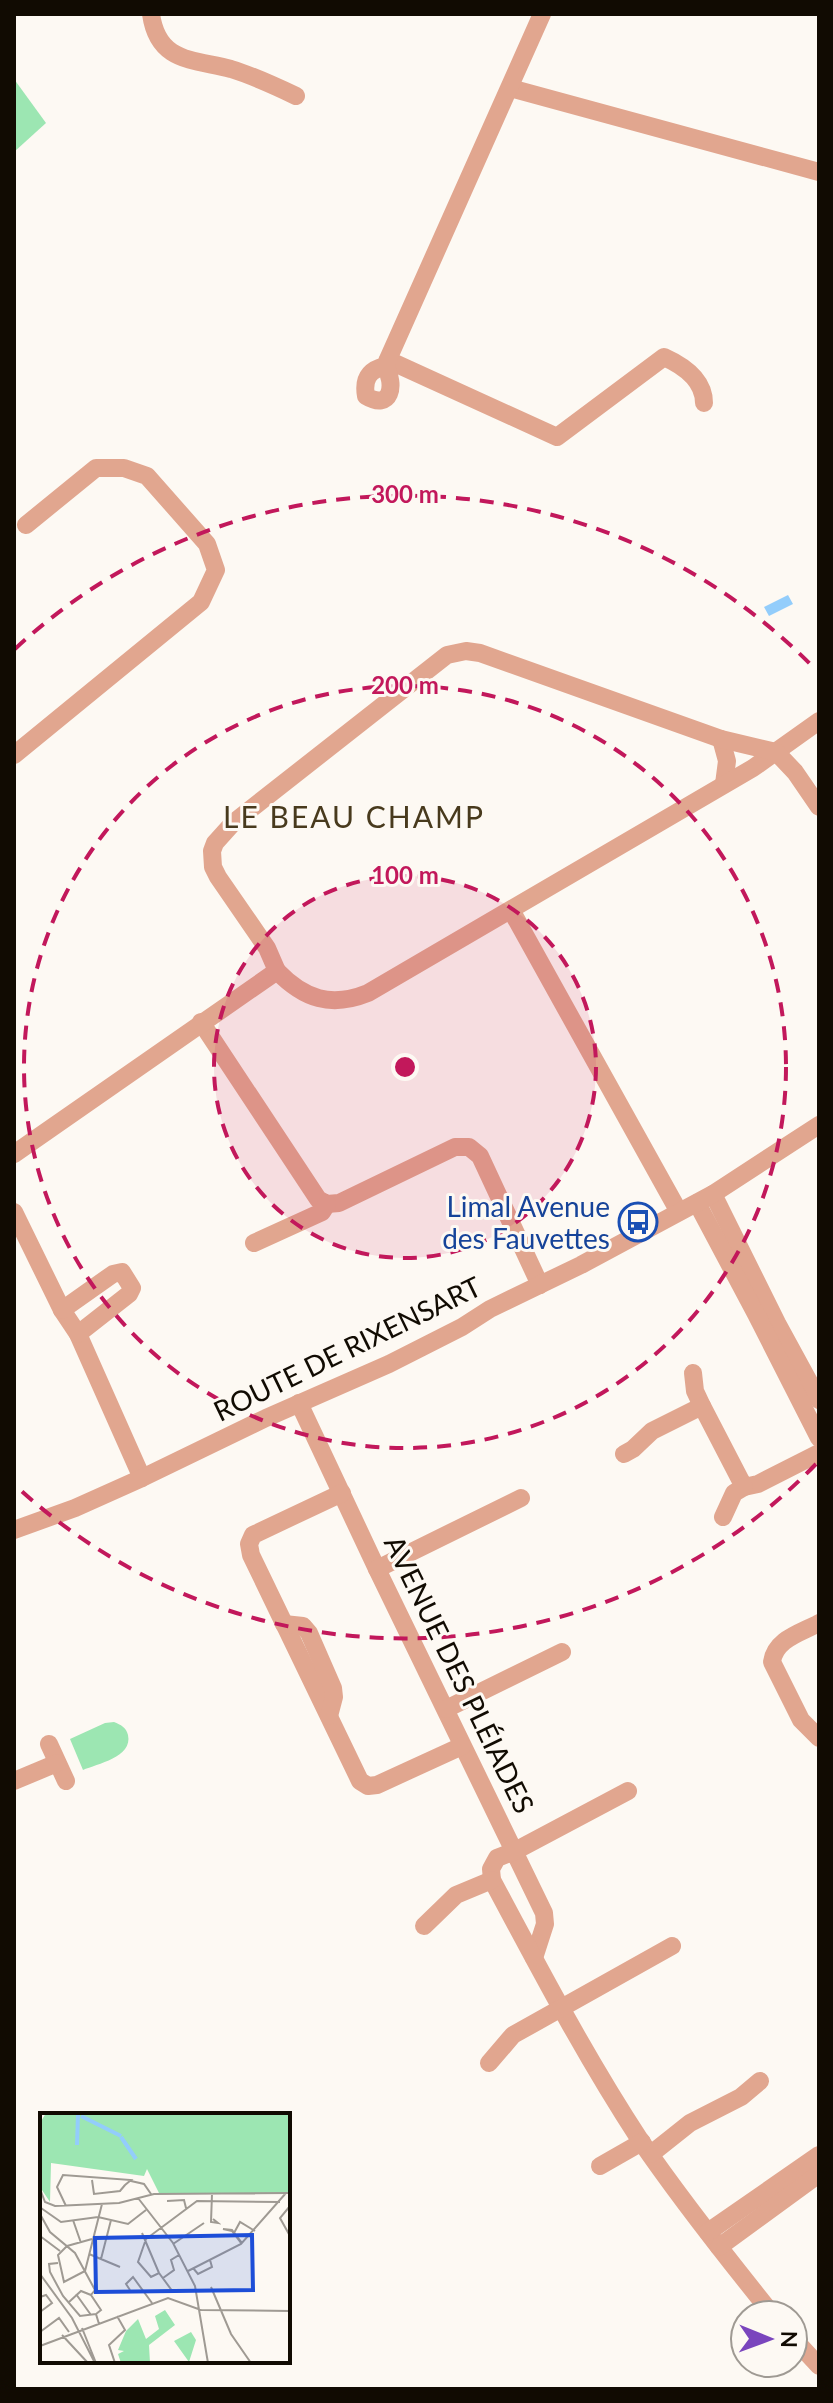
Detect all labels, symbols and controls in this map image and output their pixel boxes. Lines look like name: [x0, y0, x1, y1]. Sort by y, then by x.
text: 300 m: [371, 479, 439, 508]
text: 200 m: [371, 670, 439, 699]
district label: LE BEAU CHAMP: [223, 798, 485, 834]
text: 100 m: [371, 860, 439, 889]
centre of rings: [391, 1053, 419, 1081]
place label: Limal Avenue des Fauvettes: [442, 1189, 610, 1255]
bus stop icon: Limal Avenue des Fauvettes: [617, 1201, 659, 1243]
street label: ROUTE DE RIXENSART: [208, 1268, 487, 1428]
street label: AVENUE DES PLÉIADES: [378, 1530, 542, 1818]
inset map: [40, 2113, 290, 2363]
north arrow: [729, 2299, 809, 2379]
text: N: [776, 2331, 803, 2348]

